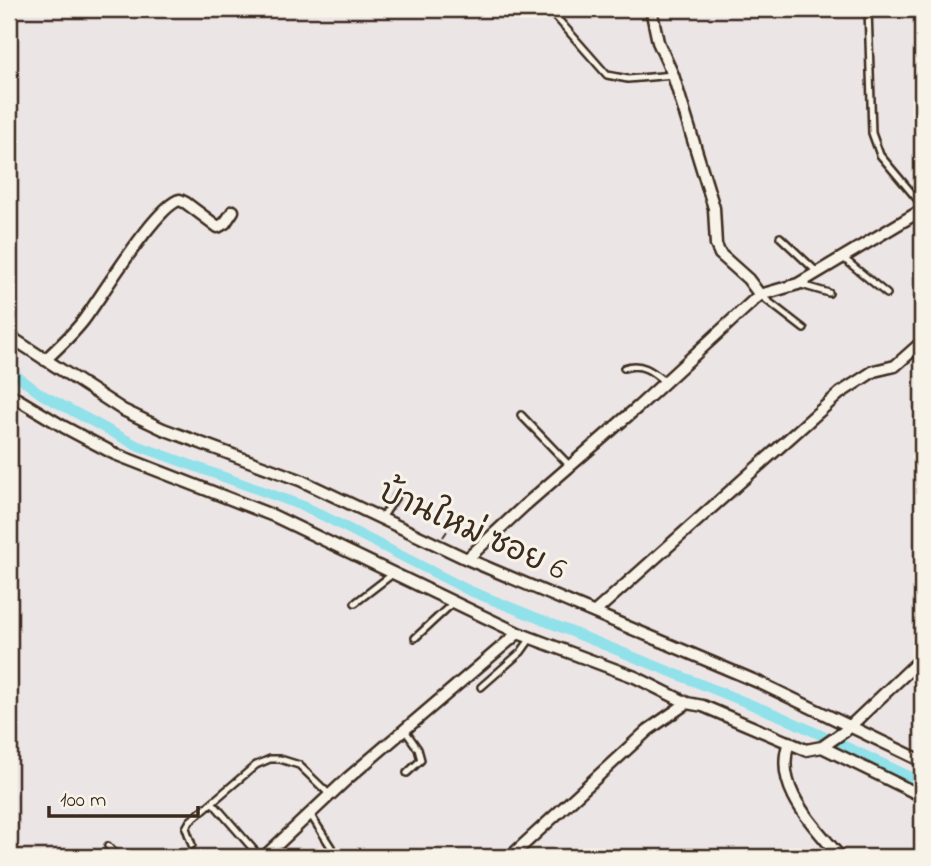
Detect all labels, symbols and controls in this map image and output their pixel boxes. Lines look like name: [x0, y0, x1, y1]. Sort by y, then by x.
street label: บ้านใหม่ ซอย 6: [370, 469, 574, 595]
scale bar: [49, 775, 198, 819]
text: 100 m: [60, 786, 106, 816]

